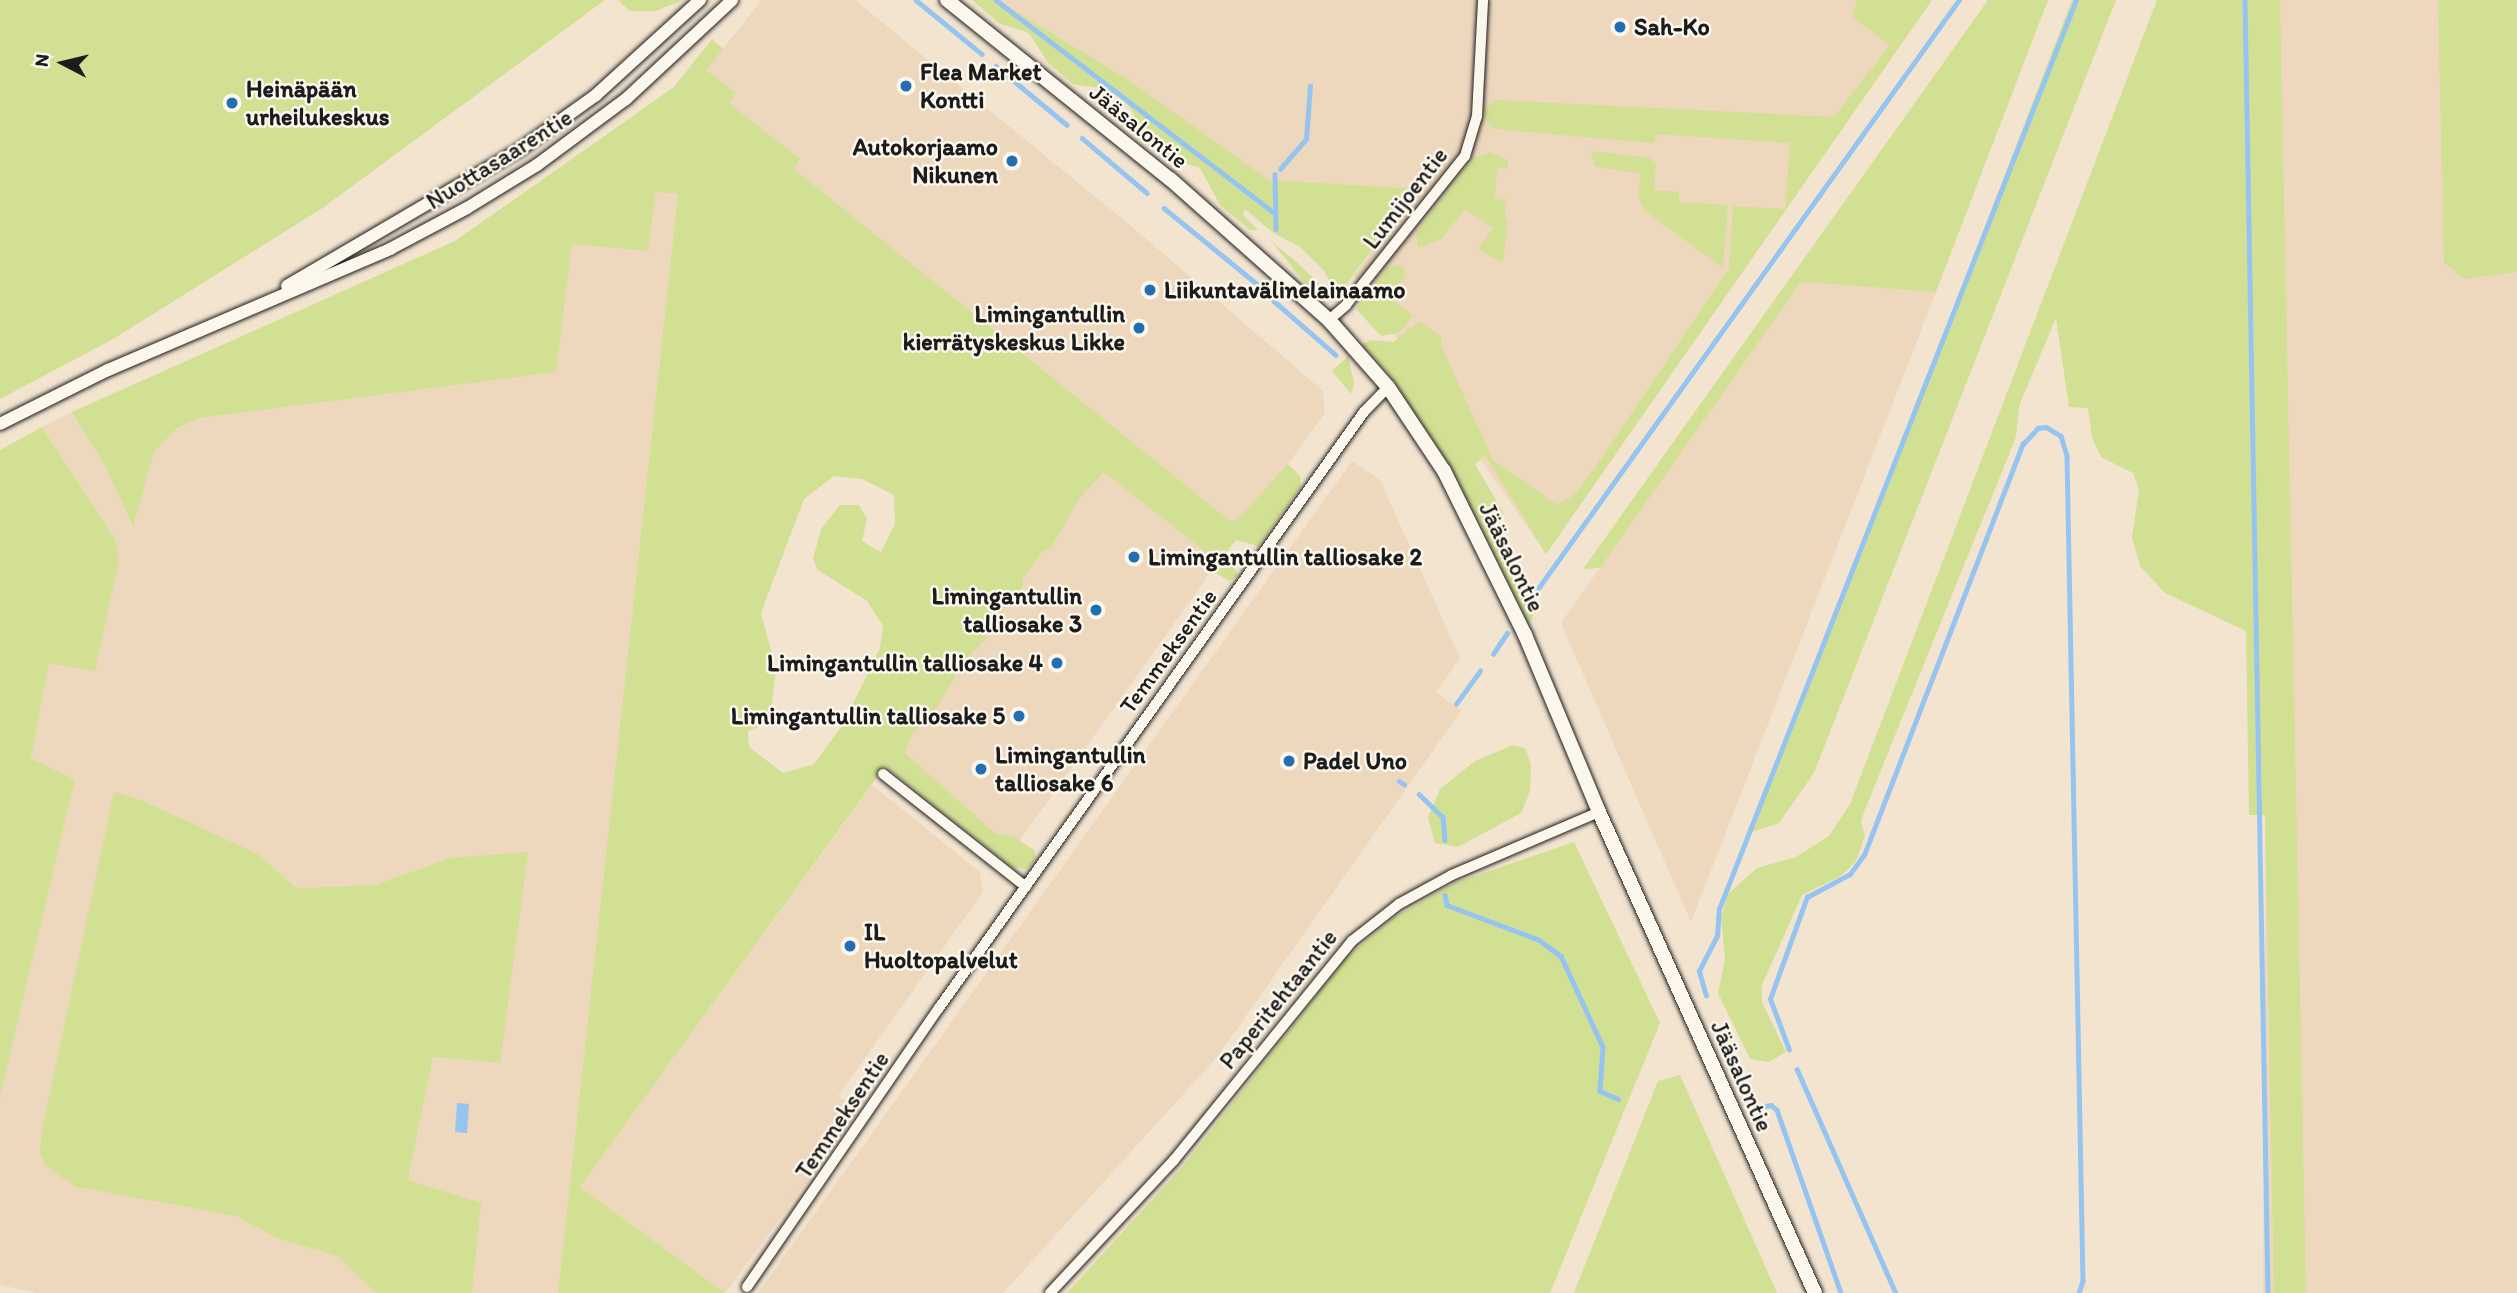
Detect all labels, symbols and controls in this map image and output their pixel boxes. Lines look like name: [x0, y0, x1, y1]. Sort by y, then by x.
place label: Sah-Ko: [1634, 13, 1710, 41]
marker: Sah-Ko: [1612, 19, 1628, 35]
north arrow: [28, 28, 98, 98]
text: N: [29, 53, 54, 68]
place label: Flea Market Kontti: [920, 58, 1041, 114]
place label: Heinäpään urheilukeskus: [246, 75, 390, 131]
marker: Flea Market Kontti: [898, 78, 914, 94]
street label: Jääsalontie: [1084, 78, 1194, 174]
marker: Heinäpään urheilukeskus: [224, 95, 240, 111]
street label: Nuottasaarentie: [421, 103, 577, 215]
place label: Autokorjaamo Nikunen: [853, 133, 998, 189]
street label: Lumijoentie: [1356, 141, 1454, 255]
marker: Autokorjaamo Nikunen: [1004, 153, 1020, 169]
place label: Liikuntavälinelainaamo: [1164, 276, 1406, 304]
marker: Liikuntavälinelainaamo: [1142, 282, 1158, 298]
place label: Limingantullin kierrätyskeskus Likke: [903, 300, 1125, 356]
marker: Limingantullin kierrätyskeskus Likke: [1131, 320, 1147, 336]
street label: Jääsalontie: [1473, 497, 1551, 617]
place label: Limingantullin talliosake 2: [1148, 543, 1422, 571]
marker: Limingantullin talliosake 2: [1126, 549, 1142, 565]
place label: Limingantullin talliosake 3: [932, 582, 1082, 638]
street label: Temmeksentie: [1113, 583, 1223, 719]
marker: Limingantullin talliosake 3: [1088, 602, 1104, 618]
place label: Limingantullin talliosake 4: [767, 649, 1043, 677]
marker: Limingantullin talliosake 4: [1049, 655, 1065, 671]
place label: Limingantullin talliosake 5: [731, 702, 1005, 730]
marker: Limingantullin talliosake 5: [1011, 708, 1027, 724]
place label: Limingantullin talliosake 6: [995, 741, 1145, 797]
place label: Padel Uno: [1303, 747, 1407, 775]
marker: Padel Uno: [1281, 753, 1297, 769]
marker: Limingantullin talliosake 6: [973, 761, 989, 777]
place label: IL Huoltopalvelut: [864, 918, 1018, 974]
street label: Paperitehtaantie: [1213, 923, 1343, 1075]
marker: IL Huoltopalvelut: [842, 938, 858, 954]
street label: Jääsalontie: [1705, 1016, 1779, 1136]
street label: Temmeksentie: [789, 1046, 895, 1184]

